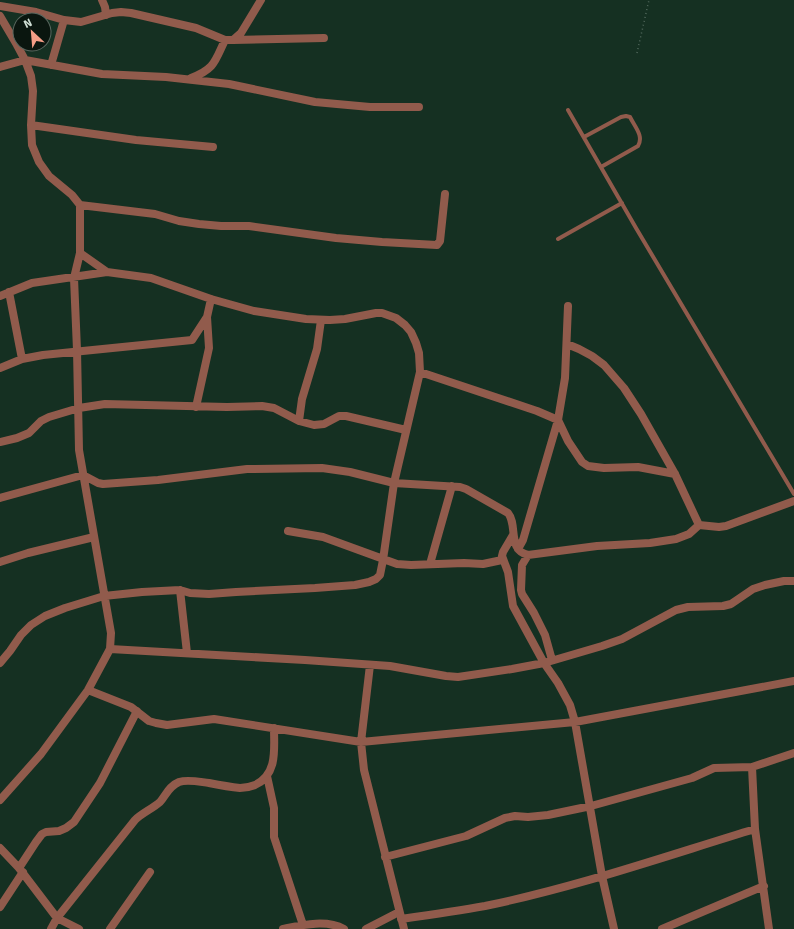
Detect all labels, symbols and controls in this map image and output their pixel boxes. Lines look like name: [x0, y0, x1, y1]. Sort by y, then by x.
north arrow: [12, 12, 52, 52]
text: N: [22, 16, 34, 31]

